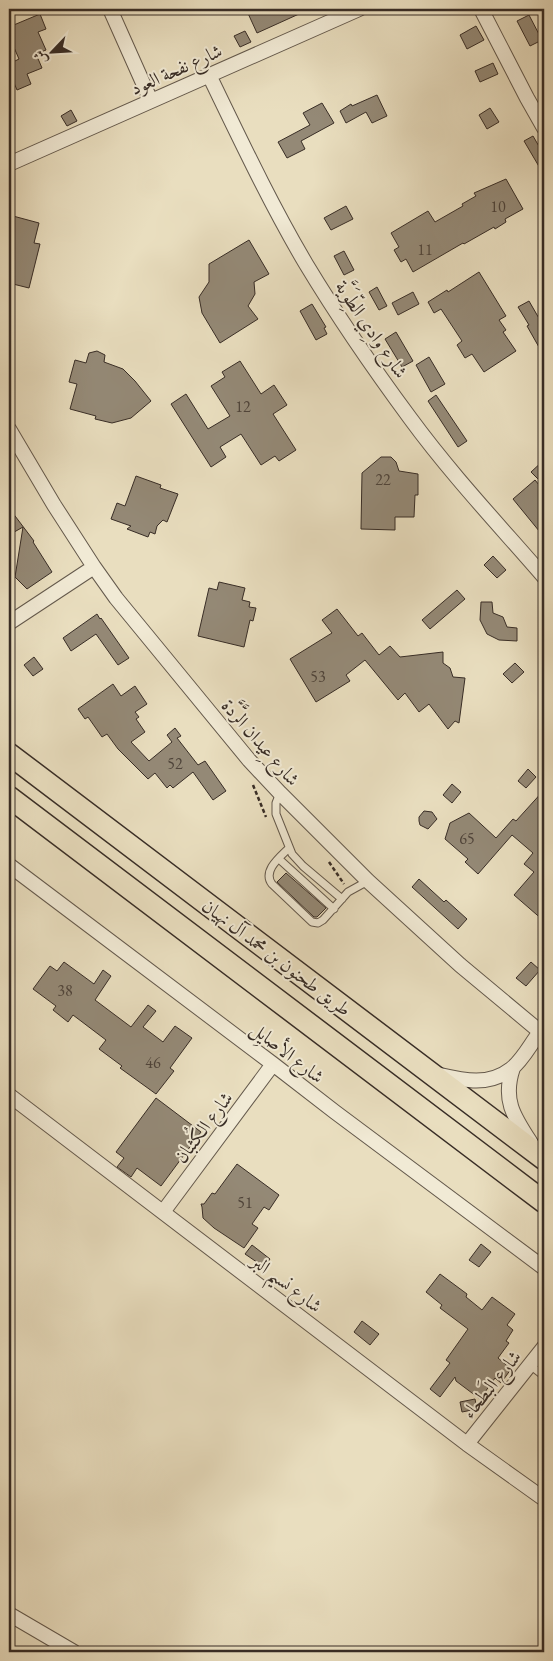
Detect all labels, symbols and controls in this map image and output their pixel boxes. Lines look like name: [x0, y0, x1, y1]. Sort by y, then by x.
north arrow: [28, 28, 78, 78]
street label: شارع نفحة العود: [126, 38, 227, 104]
text: ش: [29, 47, 51, 68]
house number: 10: [490, 196, 506, 217]
house number: 11: [417, 239, 433, 260]
street label: شارع وادِي الطِّوَيَّة: [326, 273, 417, 385]
house number: 12: [235, 396, 251, 417]
house number: 22: [375, 469, 391, 490]
house number: 53: [310, 666, 326, 687]
street label: شارع عِيدان الرَّدَّة: [213, 691, 308, 794]
house number: 52: [167, 753, 183, 774]
house number: 65: [459, 828, 475, 849]
street label: طريق طحنون بن محمد آل نهيان: [197, 893, 356, 1022]
house number: 38: [57, 980, 73, 1001]
street label: شارع الأصايِل: [243, 1015, 330, 1092]
house number: 46: [145, 1052, 161, 1073]
street label: شارع الكُثبان: [166, 1085, 241, 1170]
house number: 51: [237, 1192, 253, 1213]
street label: شارع نسيم البر: [240, 1247, 327, 1324]
street label: شارع البَطحاء: [455, 1344, 529, 1426]

